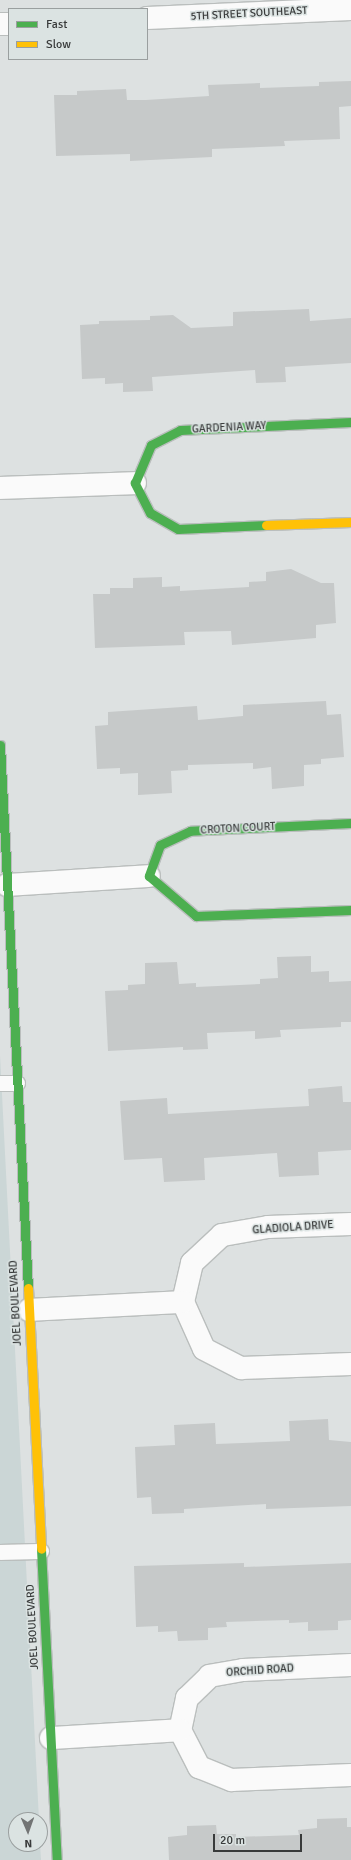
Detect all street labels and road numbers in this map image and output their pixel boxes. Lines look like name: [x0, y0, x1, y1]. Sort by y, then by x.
street label: 5TH STREET SOUTHEAST: [190, 4, 308, 24]
street label: GARDENIA WAY: [192, 419, 266, 437]
street label: CROTON COURT: [200, 820, 276, 838]
street label: GLADIOLA DRIVE: [252, 1219, 334, 1237]
street label: JOEL BOULEVARD: [7, 1260, 25, 1346]
street label: JOEL BOULEVARD: [24, 1584, 42, 1670]
street label: ORCHID ROAD: [226, 1662, 294, 1680]

